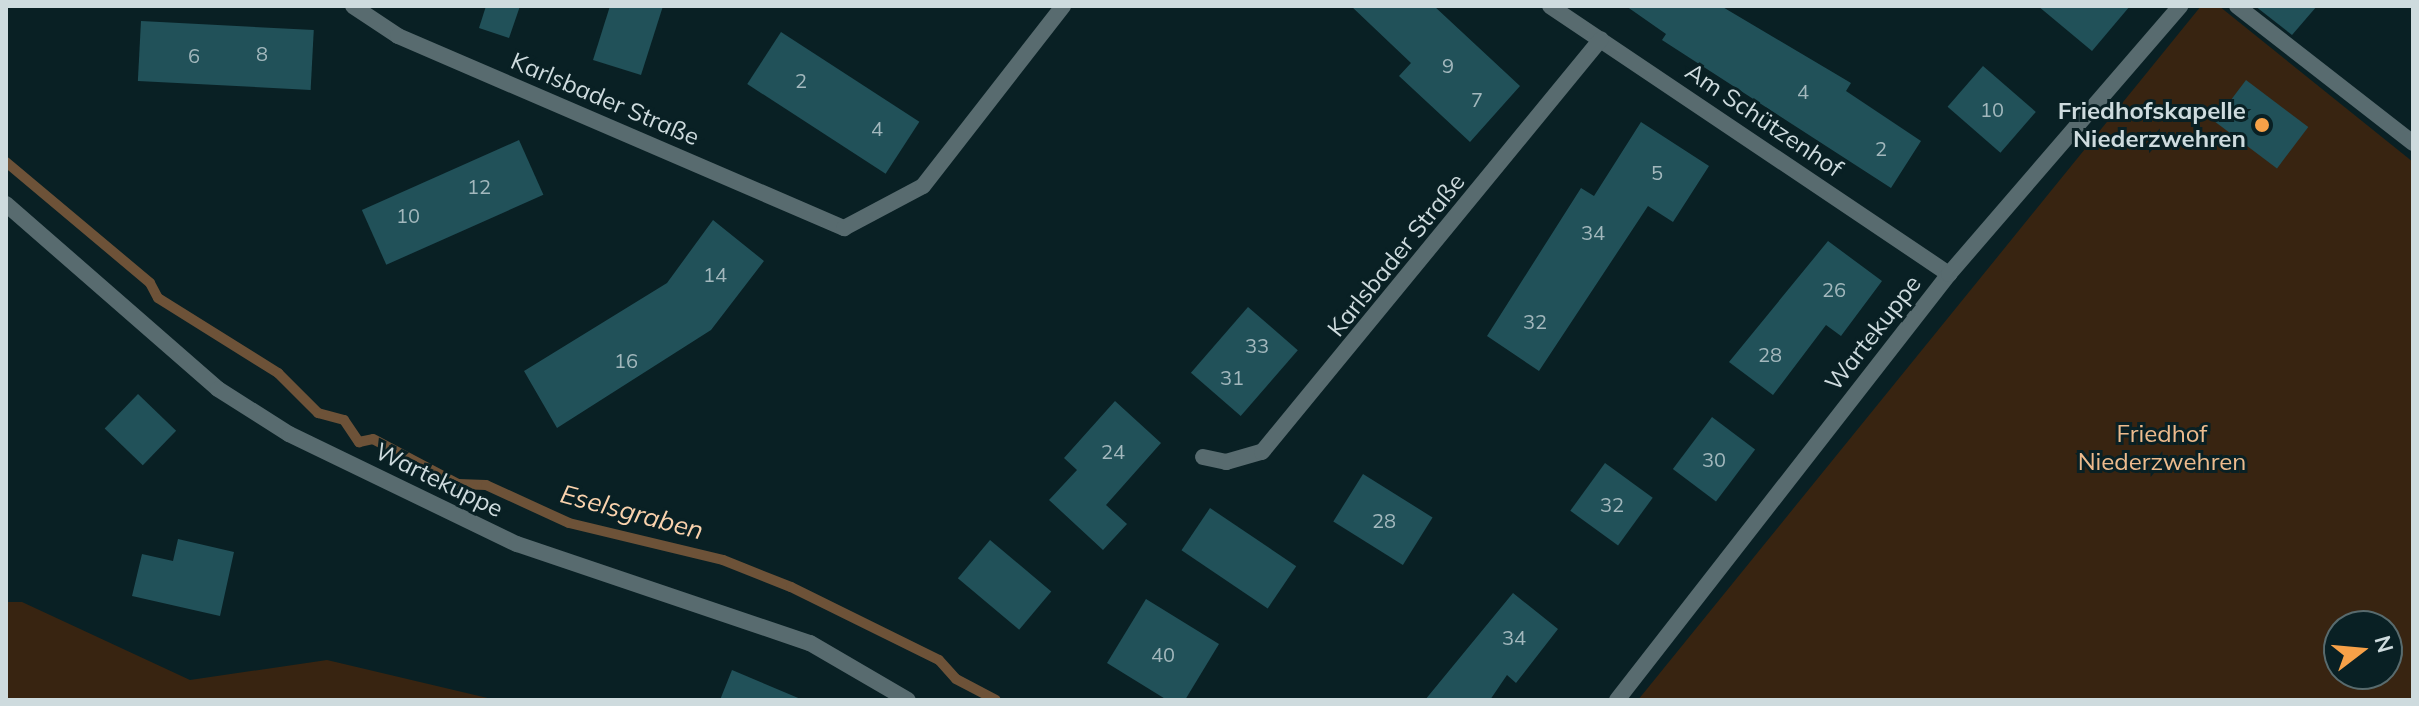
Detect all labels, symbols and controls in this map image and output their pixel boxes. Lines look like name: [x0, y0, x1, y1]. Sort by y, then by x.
house number: 8: [256, 41, 268, 65]
house number: 6: [188, 43, 200, 67]
street label: Karlsbader Straße: [507, 46, 703, 152]
house number: 9: [1442, 53, 1454, 77]
street label: Am Schützenhof: [1680, 57, 1848, 183]
house number: 2: [795, 68, 807, 92]
house number: 4: [1797, 79, 1809, 103]
house number: 7: [1471, 87, 1483, 111]
house number: 10: [1980, 97, 2004, 121]
place label: Friedhofskapelle Niederzwehren: [2058, 97, 2246, 153]
house number: 4: [871, 116, 883, 140]
marker: Friedhofskapelle Niederzwehren: [2253, 116, 2271, 134]
house number: 2: [1875, 136, 1887, 160]
house number: 5: [1651, 160, 1663, 184]
street label: Karlsbader Straße: [1321, 168, 1471, 342]
house number: 12: [467, 174, 491, 198]
house number: 10: [396, 203, 420, 227]
house number: 34: [1581, 220, 1605, 244]
house number: 14: [703, 262, 727, 286]
street label: Wartekuppe: [1819, 270, 1927, 396]
house number: 26: [1822, 277, 1846, 301]
house number: 32: [1523, 309, 1547, 333]
house number: 33: [1245, 333, 1269, 357]
house number: 28: [1758, 342, 1782, 366]
house number: 16: [614, 348, 638, 372]
house number: 31: [1220, 365, 1244, 389]
park label: Friedhof Niederzwehren: [2078, 420, 2246, 476]
street label: Wartekuppe: [370, 437, 508, 523]
house number: 24: [1101, 439, 1125, 463]
house number: 30: [1702, 447, 1726, 471]
water label: Eselsgraben: [557, 478, 707, 546]
house number: 32: [1600, 492, 1624, 516]
house number: 28: [1372, 508, 1396, 532]
north arrow: [2323, 610, 2403, 690]
house number: 34: [1502, 625, 1526, 649]
text: N: [2368, 632, 2400, 656]
house number: 40: [1151, 642, 1175, 666]

